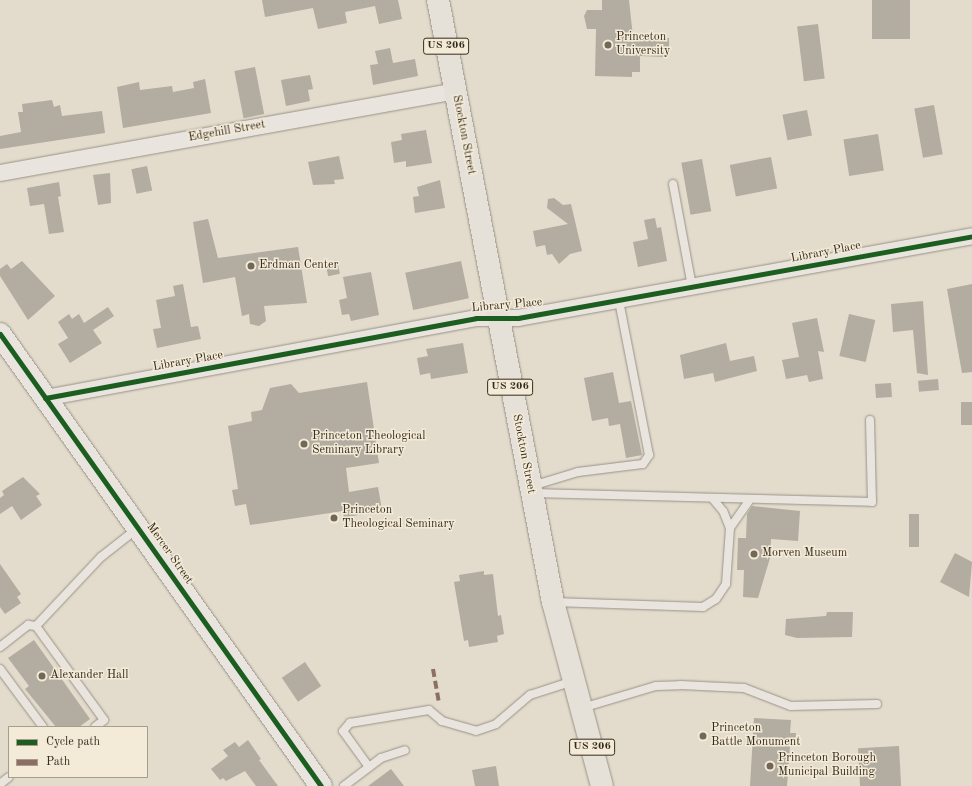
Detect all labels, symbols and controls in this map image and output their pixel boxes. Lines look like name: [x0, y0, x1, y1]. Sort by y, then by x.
place label: Princeton University: [616, 31, 670, 59]
road number: US 206: [423, 37, 469, 55]
marker: Princeton University: [603, 40, 613, 50]
street label: Stockton Street: [448, 94, 478, 176]
street label: Edgehill Street: [187, 118, 267, 146]
street label: Library Place: [790, 239, 862, 267]
place label: Erdman Center: [259, 259, 338, 273]
marker: Erdman Center: [246, 261, 256, 271]
street label: Library Place: [471, 296, 543, 316]
street label: Library Place: [152, 349, 224, 375]
road number: US 206: [487, 378, 533, 396]
street label: Stockton Street: [508, 413, 538, 495]
place label: Princeton Theological Seminary Library: [312, 430, 425, 458]
marker: Princeton Theological Seminary Library: [299, 439, 309, 449]
place label: Princeton Theological Seminary: [342, 504, 455, 532]
marker: Princeton Theological Seminary: [329, 513, 339, 523]
street label: Mercer Street: [143, 521, 195, 587]
place label: Morven Museum: [762, 547, 847, 561]
marker: Morven Museum: [749, 549, 759, 559]
place label: Alexander Hall: [50, 669, 129, 683]
marker: Alexander Hall: [37, 671, 47, 681]
place label: Princeton Battle Monument: [711, 722, 800, 750]
legend: [8, 726, 148, 778]
marker: Princeton Battle Monument: [698, 731, 708, 741]
text: Cycle path: [46, 736, 100, 748]
road number: US 206: [569, 738, 615, 756]
place label: Princeton Borough Municipal Building: [778, 752, 876, 780]
text: Path: [46, 756, 70, 768]
marker: Princeton Borough Municipal Building: [765, 761, 775, 771]

